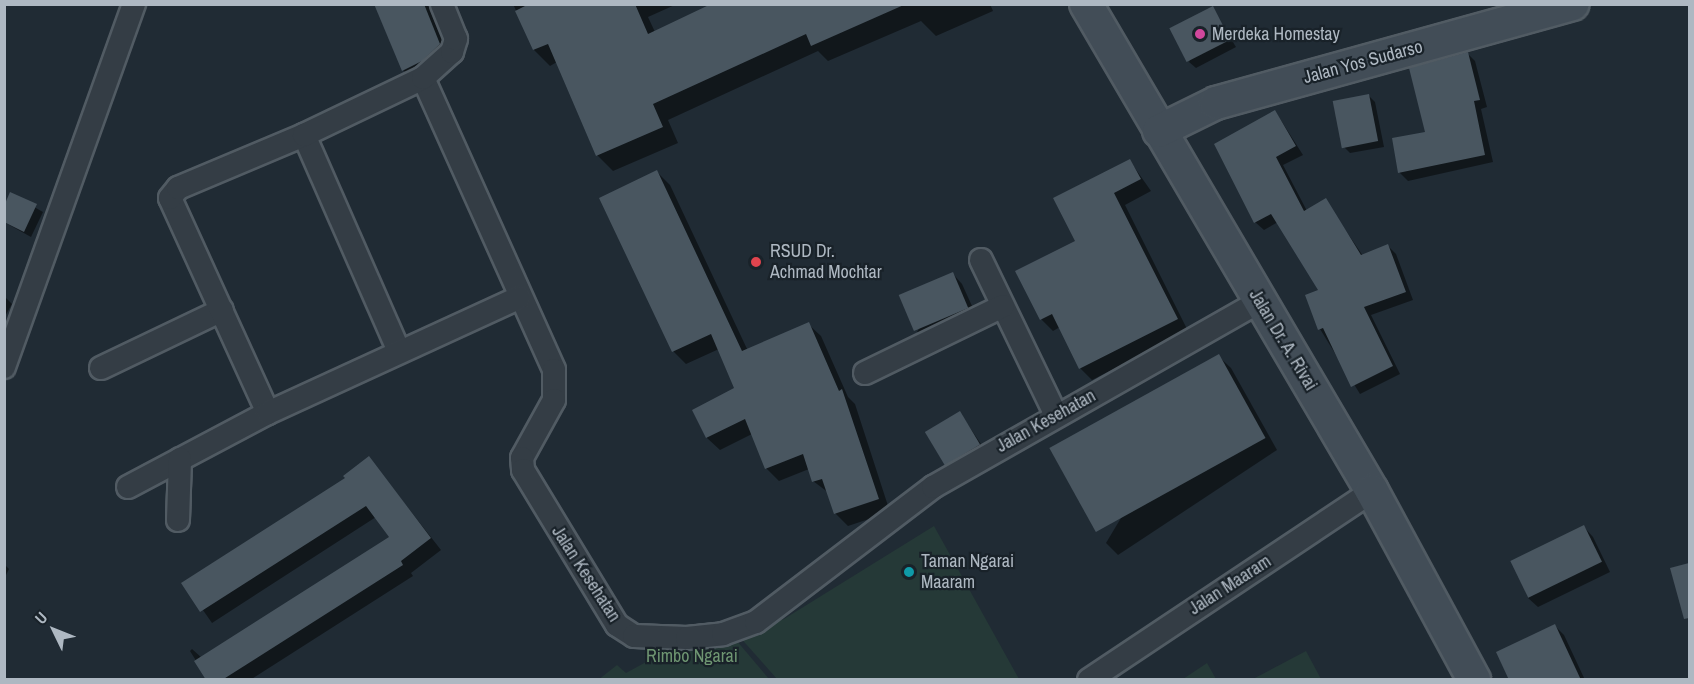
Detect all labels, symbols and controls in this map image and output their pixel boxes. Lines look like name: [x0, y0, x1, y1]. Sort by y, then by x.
place label: Merdeka Homestay: [1212, 23, 1340, 45]
marker: Merdeka Homestay: [1193, 27, 1207, 41]
street label: Jalan Yos Sudarso: [1301, 36, 1425, 88]
place label: RSUD Dr. Achmad Mochtar: [770, 241, 882, 284]
marker: RSUD Dr. Achmad Mochtar: [747, 253, 765, 271]
street label: Jalan Dr. A. Rivai: [1244, 285, 1322, 395]
street label: Jalan Kesehatan: [993, 385, 1099, 457]
street label: Jalan Kesehatan: [547, 522, 625, 626]
street label: Jalan Maaram: [1185, 550, 1275, 620]
place label: Taman Ngarai Maaram: [921, 551, 1014, 594]
marker: Taman Ngarai Maaram: [902, 565, 916, 579]
north arrow: [24, 600, 84, 660]
text: U: [30, 607, 52, 629]
park label: Rimbo Ngarai: [646, 645, 738, 667]

